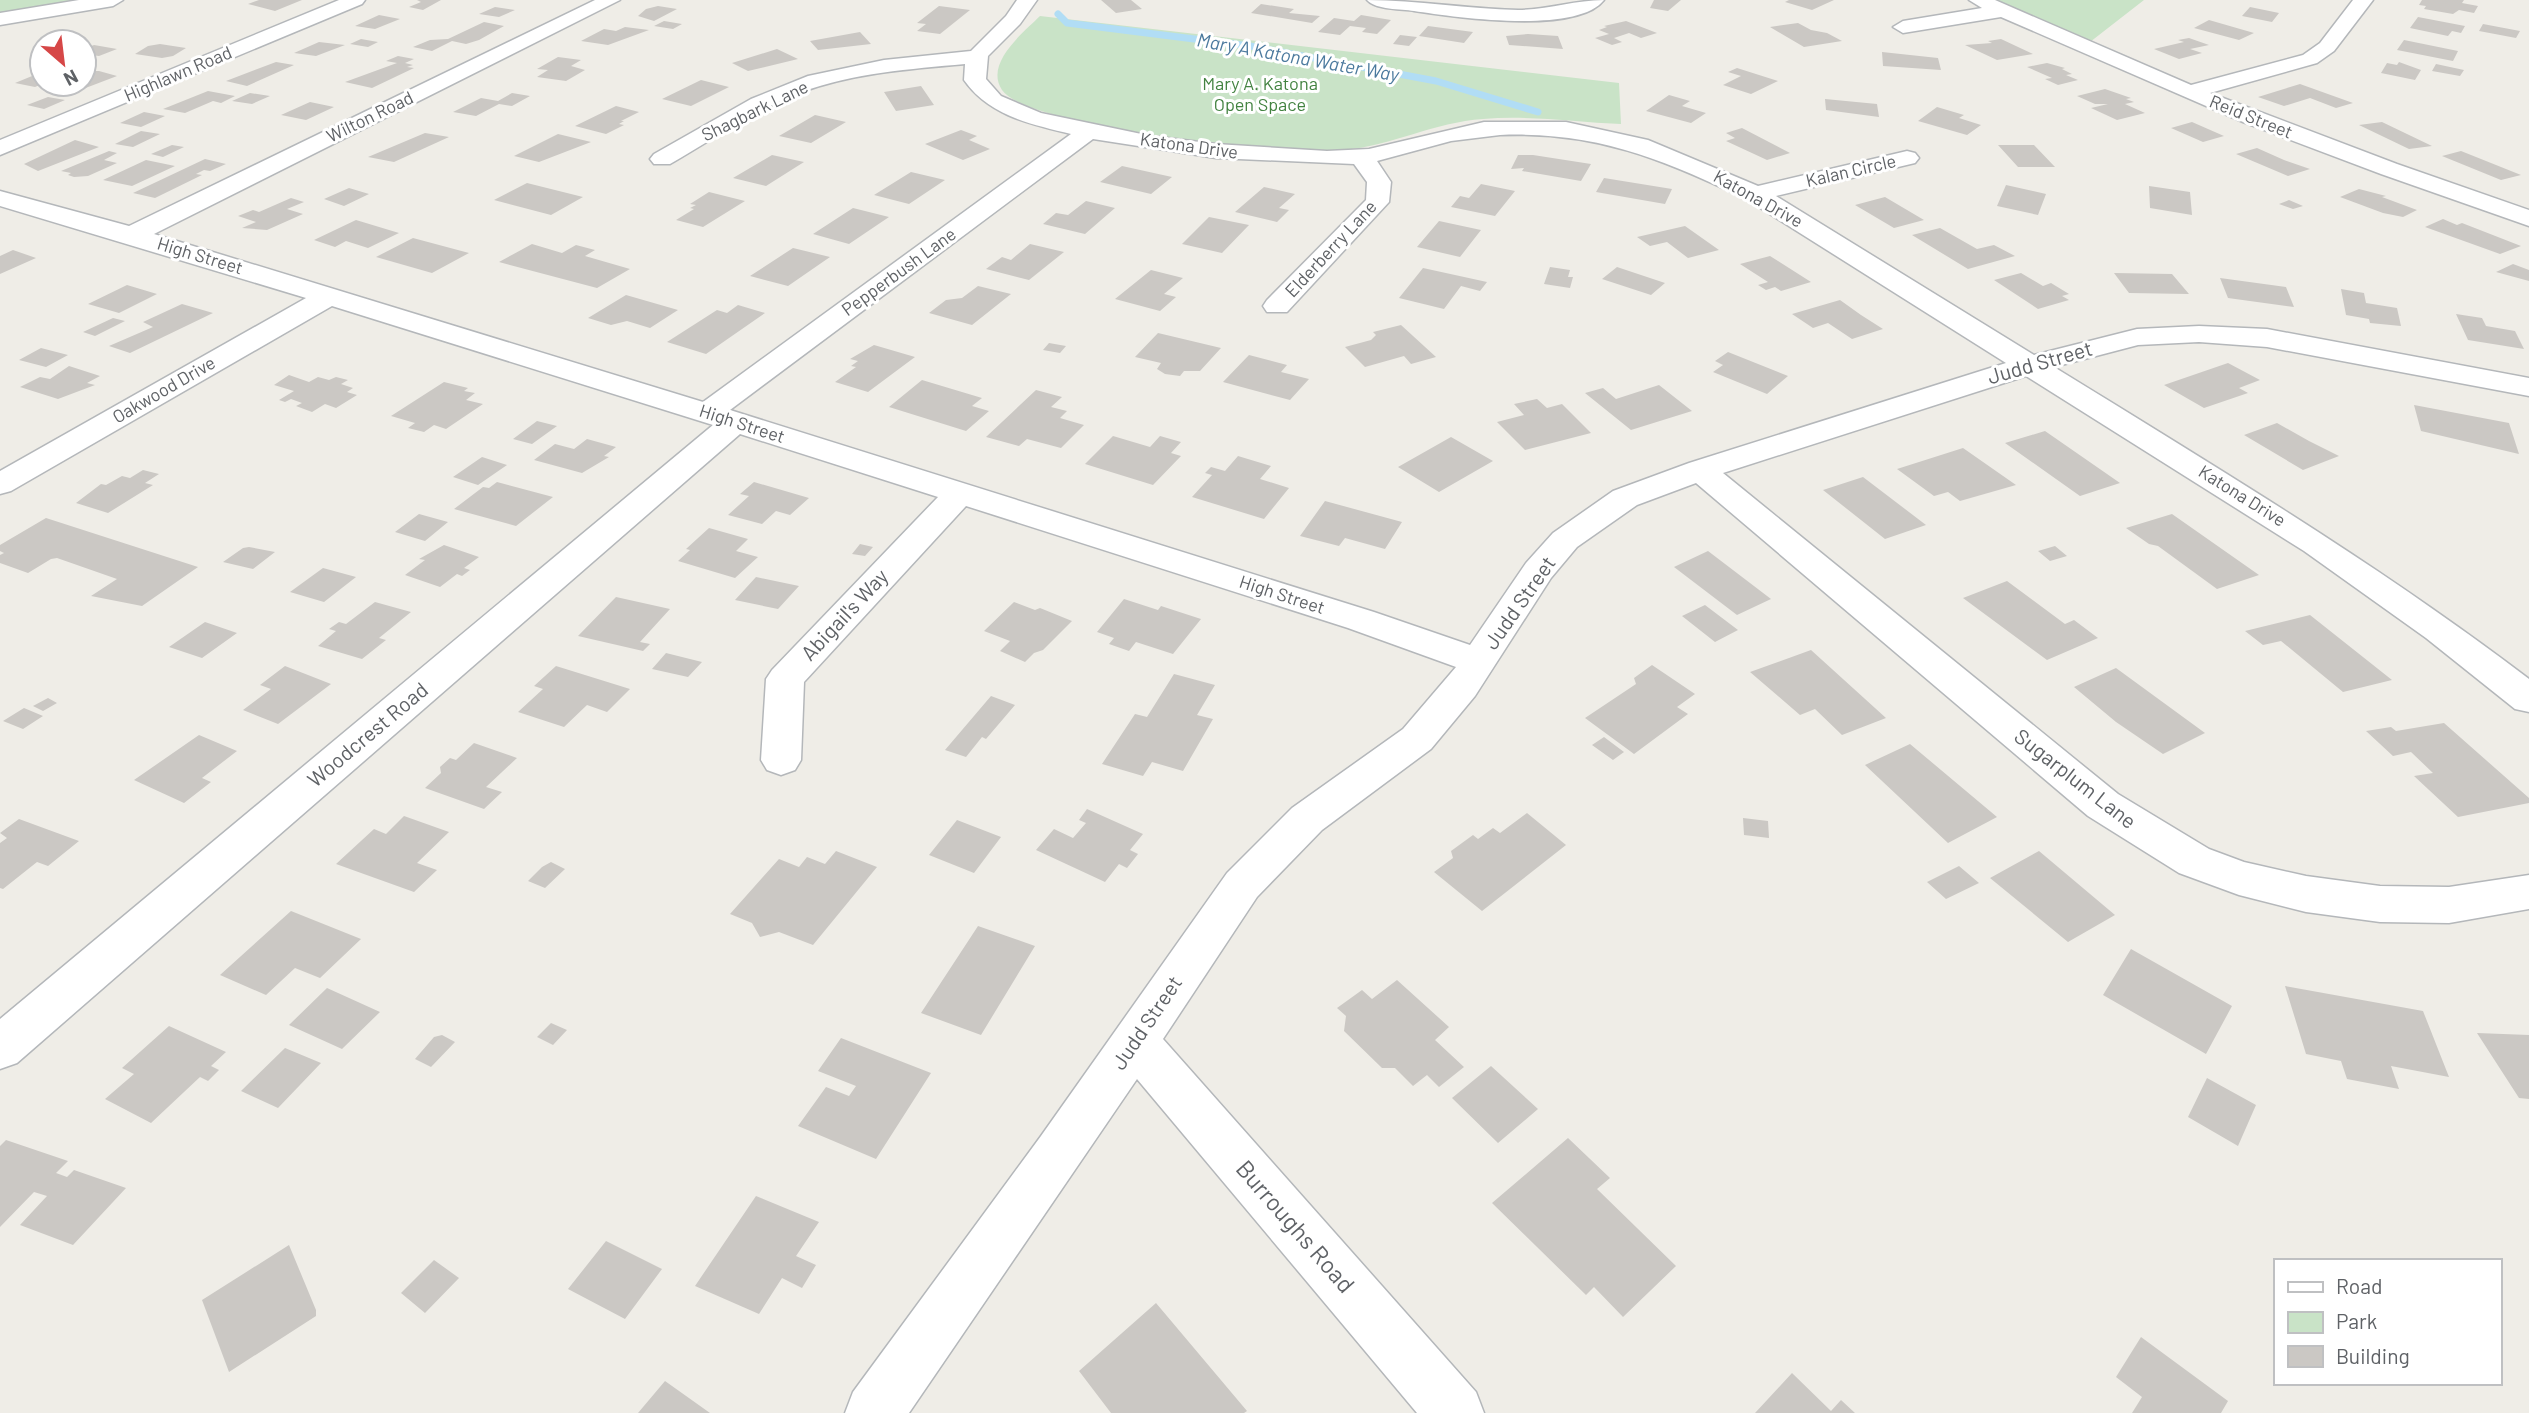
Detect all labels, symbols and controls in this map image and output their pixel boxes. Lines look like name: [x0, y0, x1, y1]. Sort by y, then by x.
water label: Mary A Katona Water Way: [1195, 27, 1401, 86]
north arrow: [28, 28, 98, 98]
street label: Highlawn Road: [120, 40, 235, 106]
text: N: [60, 65, 82, 92]
park label: Mary A. Katona Open Space: [1202, 72, 1318, 115]
street label: Shagbark Lane: [698, 75, 811, 145]
street label: Wilton Road: [323, 86, 417, 147]
street label: Reid Street: [2207, 89, 2296, 143]
street label: Katona Drive: [1139, 127, 1240, 163]
street label: Kalan Circle: [1804, 149, 1898, 191]
street label: Katona Drive: [1710, 165, 1807, 232]
street label: Elderberry Lane: [1280, 195, 1381, 301]
street label: Pepperbush Lane: [837, 222, 960, 320]
street label: High Street: [155, 232, 246, 278]
street label: Judd Street: [1984, 335, 2095, 388]
street label: Oakwood Drive: [108, 351, 219, 427]
street label: High Street: [697, 399, 788, 447]
street label: Katona Drive: [2195, 460, 2290, 531]
street label: Judd Street: [1478, 551, 1560, 653]
street label: Abigail's Way: [795, 563, 893, 665]
street label: High Street: [1237, 570, 1328, 618]
street label: Woodcrest Road: [302, 676, 432, 792]
street label: Sugarplum Lane: [2010, 723, 2142, 833]
street label: Judd Street: [1105, 970, 1186, 1074]
street label: Burroughs Road: [1231, 1154, 1362, 1298]
legend: [2274, 1259, 2501, 1385]
text: Road: [2336, 1273, 2382, 1298]
text: Park: [2336, 1308, 2377, 1333]
text: Building: [2336, 1343, 2410, 1368]

